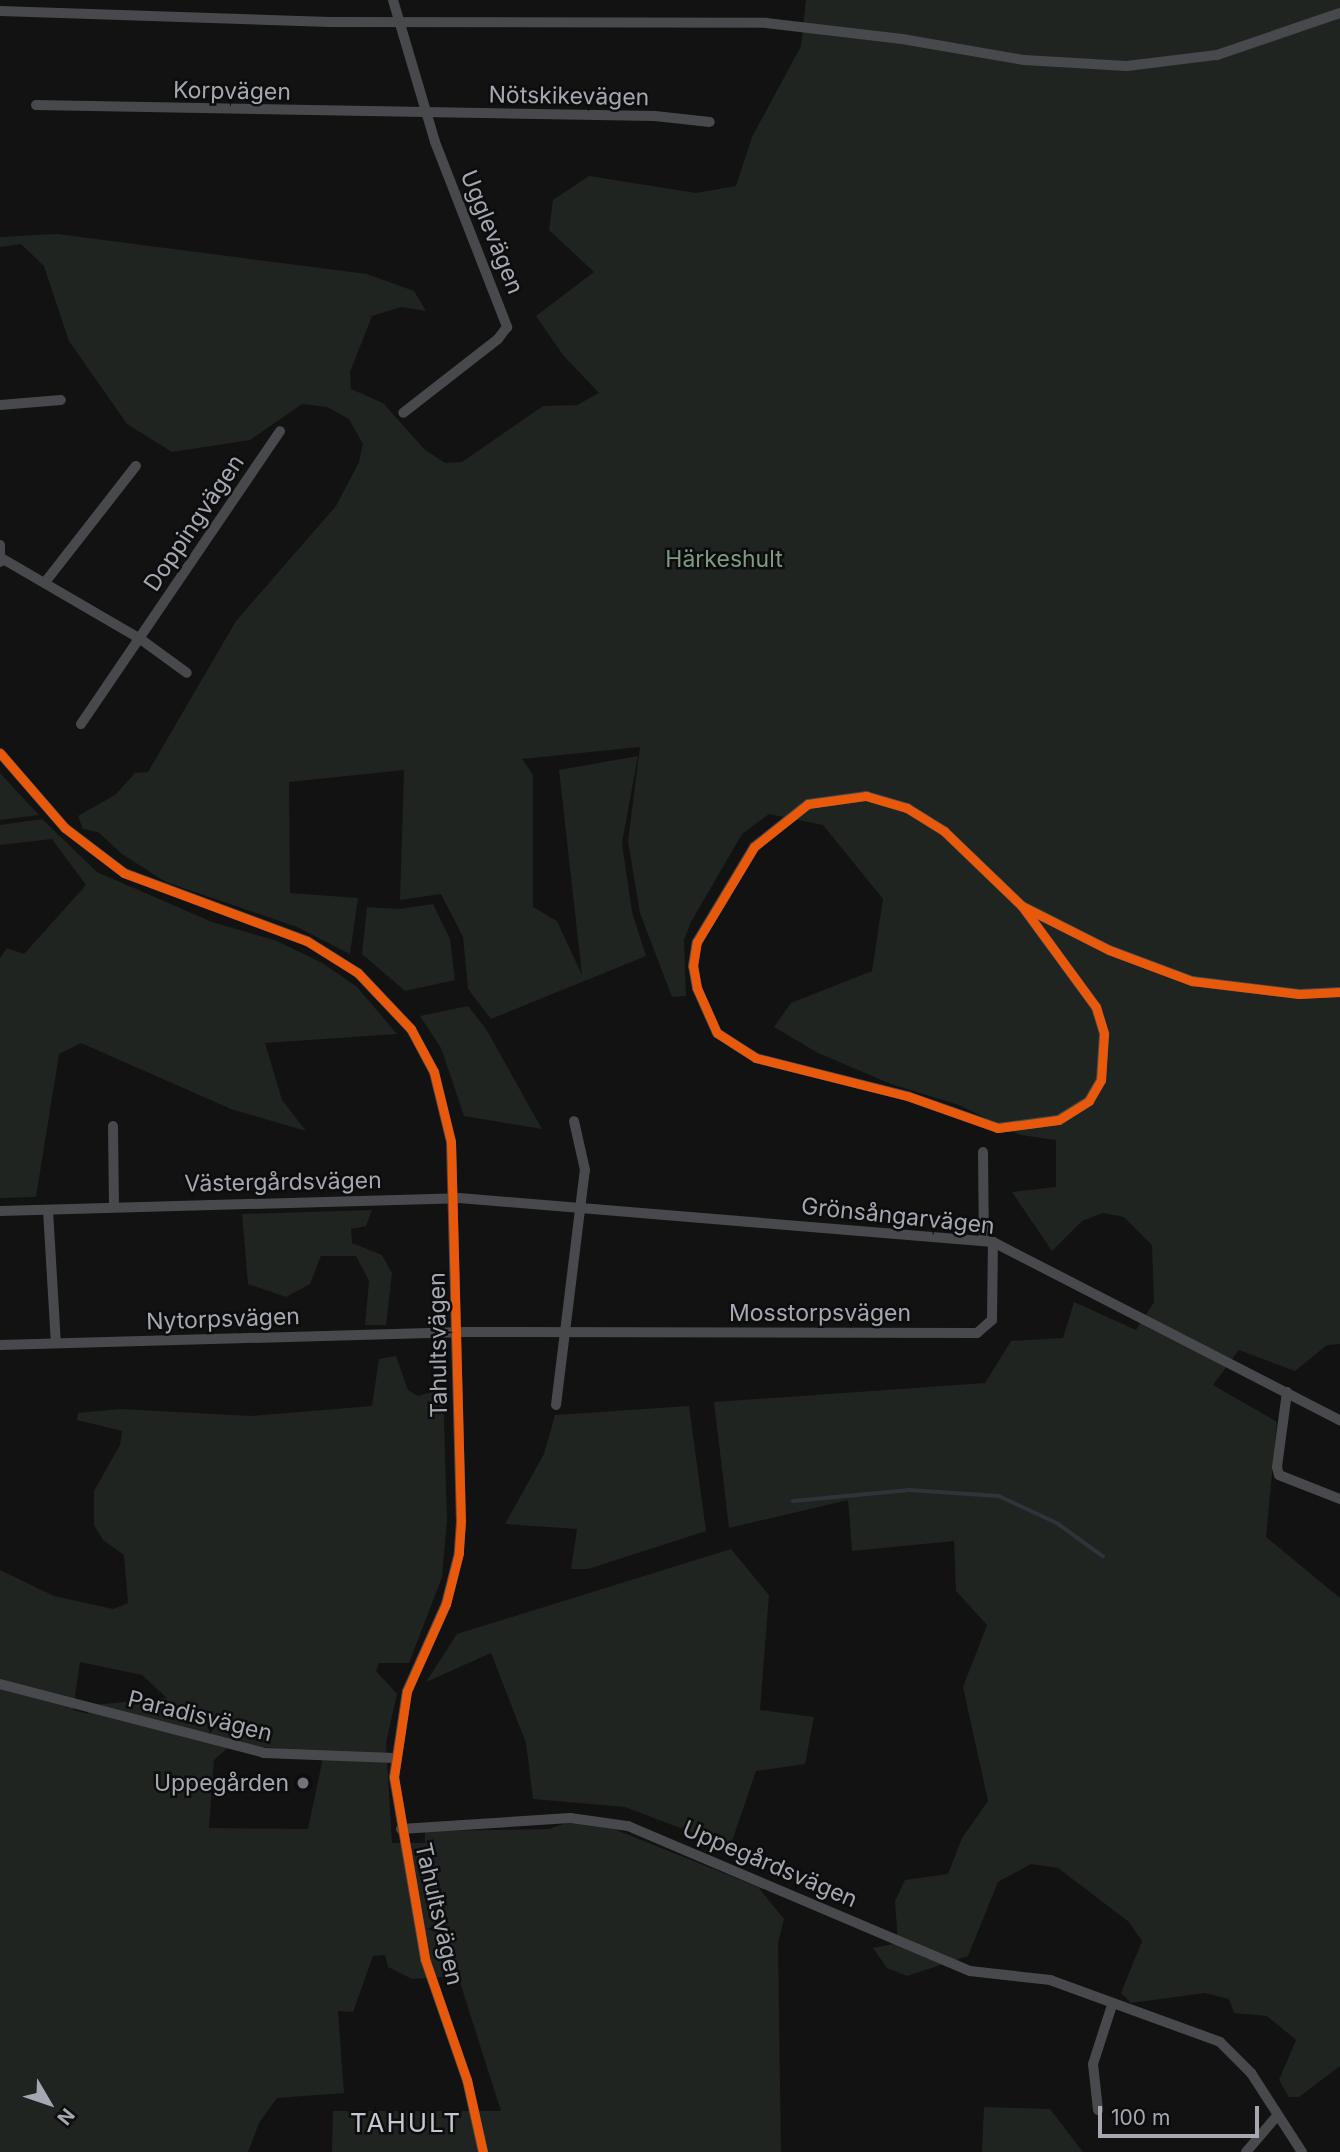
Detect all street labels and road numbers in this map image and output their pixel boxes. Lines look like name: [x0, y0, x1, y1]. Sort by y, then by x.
street label: Korpvägen: [173, 76, 291, 106]
street label: Nötskikevägen: [488, 81, 650, 111]
street label: Ugglevägen: [455, 166, 529, 298]
street label: Doppingvägen: [138, 450, 250, 596]
street label: Västergårdsvägen: [184, 1166, 382, 1198]
street label: Grönsångarvägen: [800, 1192, 996, 1240]
street label: Tahultsvägen: [423, 1272, 453, 1418]
street label: Mosstorpsvägen: [729, 1299, 911, 1327]
street label: Nytorpsvägen: [146, 1303, 300, 1335]
street label: Paradisvägen: [125, 1685, 275, 1747]
street label: Uppegårdsvägen: [679, 1815, 861, 1913]
street label: Tahultsvägen: [409, 1840, 469, 1988]

